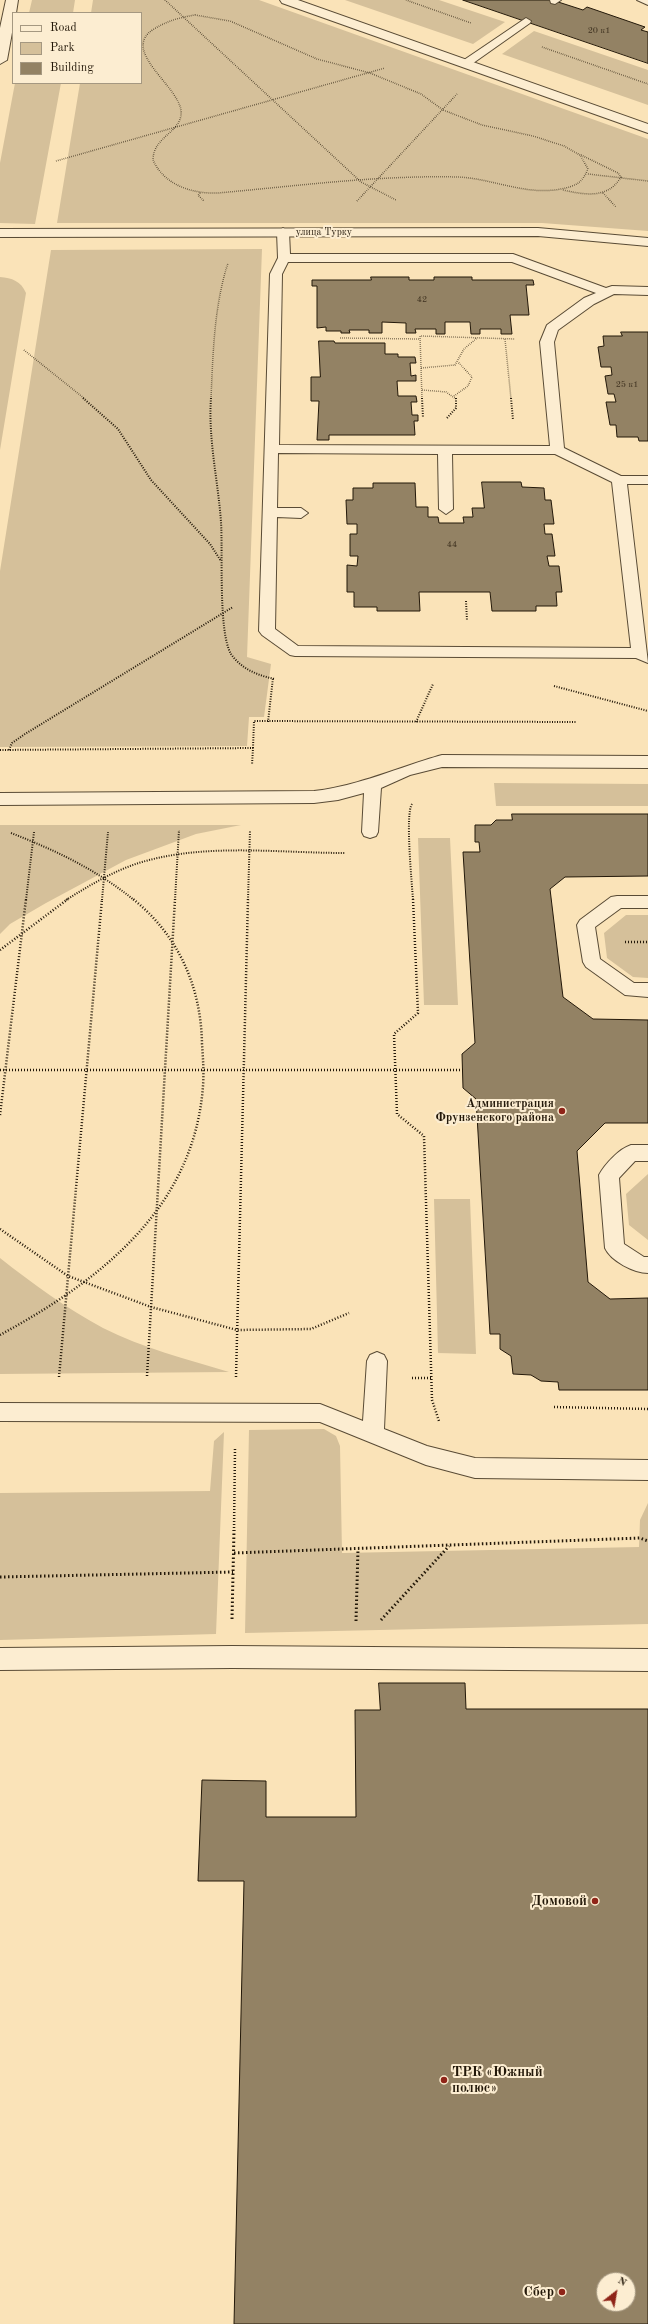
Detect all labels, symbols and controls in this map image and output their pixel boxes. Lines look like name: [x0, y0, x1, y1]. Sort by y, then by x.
legend: [12, 12, 142, 84]
text: Road: [50, 22, 77, 34]
house number: 20 к1: [588, 26, 610, 36]
text: Park: [50, 42, 75, 54]
text: Building: [50, 62, 94, 74]
street label: улица Турку: [296, 226, 352, 238]
house number: 42: [417, 295, 427, 305]
house number: 25 к1: [616, 380, 638, 390]
house number: 44: [447, 540, 457, 550]
place label: Администрация Фрунзенского района: [436, 1097, 554, 1125]
marker: Администрация Фрунзенского района: [557, 1106, 567, 1116]
place label: Домовой: [531, 1893, 587, 1909]
marker: Домовой: [590, 1896, 600, 1906]
place label: ТРК «Южный полюс»: [452, 2064, 543, 2096]
marker: ТРК «Южный полюс»: [439, 2075, 449, 2085]
north arrow: [596, 2272, 636, 2312]
text: N: [615, 2275, 628, 2289]
place label: Сбер: [523, 2284, 554, 2300]
marker: Сбер: [557, 2287, 567, 2297]

